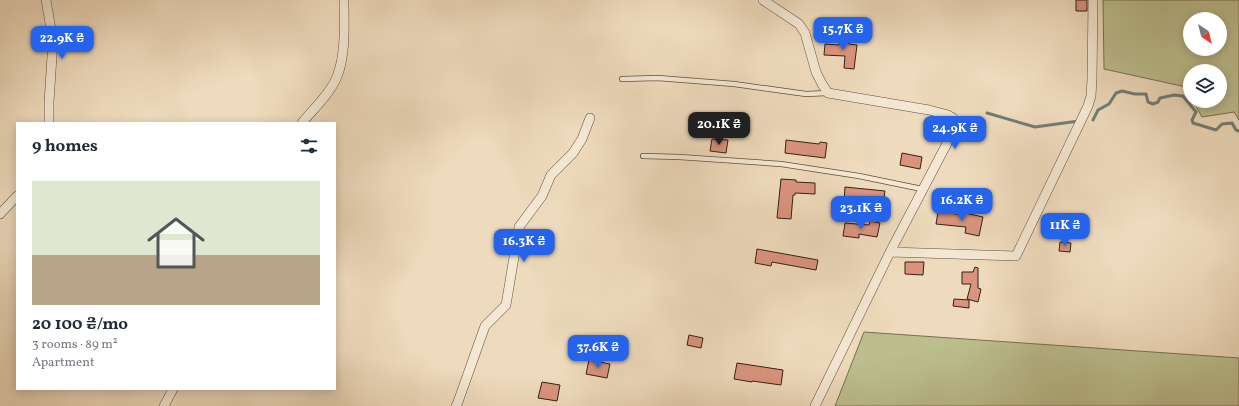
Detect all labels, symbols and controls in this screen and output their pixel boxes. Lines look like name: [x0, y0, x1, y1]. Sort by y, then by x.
north arrow: [1183, 12, 1227, 56]
map controls: [1183, 12, 1227, 108]
pin: 15.7K ₴: [806, 17, 880, 51]
text: 15.7K ₴: [822, 21, 864, 39]
pin: 22.9K ₴: [25, 26, 99, 60]
text: 22.9K ₴: [40, 30, 84, 48]
button: layers: [1183, 64, 1227, 108]
pin: 20.1K ₴: [682, 112, 756, 146]
text: 20.1K ₴: [697, 116, 741, 134]
pin: 24.9K ₴: [918, 116, 992, 150]
text: 24.9K ₴: [932, 120, 978, 138]
text: 9 homes: [32, 135, 98, 158]
icon: filters: [298, 135, 320, 157]
pin: 16.2K ₴: [925, 188, 999, 222]
text: 16.2K ₴: [941, 192, 983, 210]
pin: 23.1K ₴: [824, 196, 898, 230]
text: 23.1K ₴: [840, 200, 882, 218]
icon: home: [140, 207, 212, 279]
pin: 11K ₴: [1037, 213, 1093, 247]
text: 11K ₴: [1050, 217, 1080, 235]
pin: 16.3K ₴: [487, 229, 561, 263]
text: 16.3K ₴: [503, 233, 545, 251]
text: 20 100 ₴/mo: [32, 313, 128, 336]
pin: 37.6K ₴: [561, 335, 635, 369]
text: 3 rooms · 89 m²: [32, 336, 118, 354]
text: 37.6K ₴: [577, 339, 619, 357]
text: Apartment: [32, 354, 95, 372]

